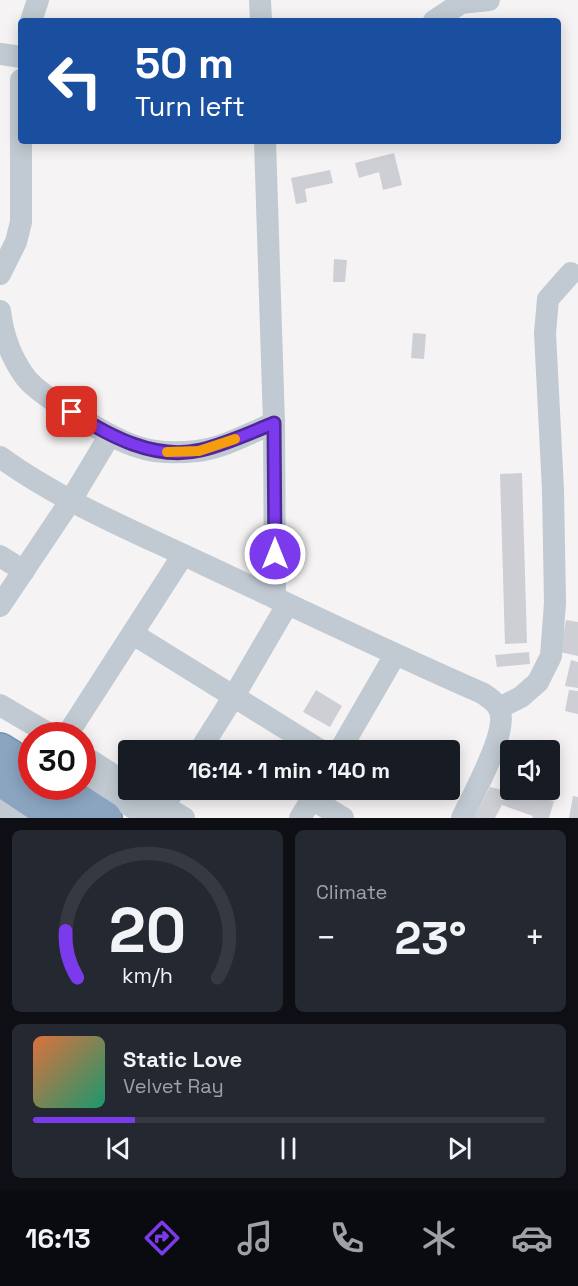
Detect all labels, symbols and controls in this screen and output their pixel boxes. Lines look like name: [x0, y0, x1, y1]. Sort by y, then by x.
text: 50 m: [135, 37, 234, 90]
icon: left: [36, 42, 114, 120]
text: Turn left: [135, 89, 245, 124]
pin: [46, 386, 97, 437]
icon: arrive: [55, 395, 88, 428]
position arrow: [243, 522, 307, 586]
speed limit sign: 30: [18, 722, 96, 800]
map controls: [500, 740, 560, 800]
button: sound: [500, 740, 560, 800]
text: 16:14 · 1 min · 140 m: [188, 756, 390, 784]
text: Climate: [316, 879, 387, 905]
text: 20: [109, 891, 186, 970]
text: 23°: [395, 910, 466, 967]
text: −: [316, 917, 336, 959]
text: +: [525, 917, 545, 959]
text: km/h: [122, 962, 173, 989]
text: Static Love: [123, 1045, 242, 1073]
text: Velvet Ray: [123, 1073, 224, 1099]
icon: previous: [102, 1132, 135, 1165]
icon: pause: [272, 1132, 305, 1165]
icon: next: [443, 1132, 476, 1165]
icon: directions: [141, 1217, 183, 1259]
icon: music: [234, 1217, 276, 1259]
icon: phone: [326, 1217, 368, 1259]
icon: climate: [418, 1217, 460, 1259]
icon: car: [511, 1217, 553, 1259]
text: 16:13: [25, 1221, 91, 1256]

